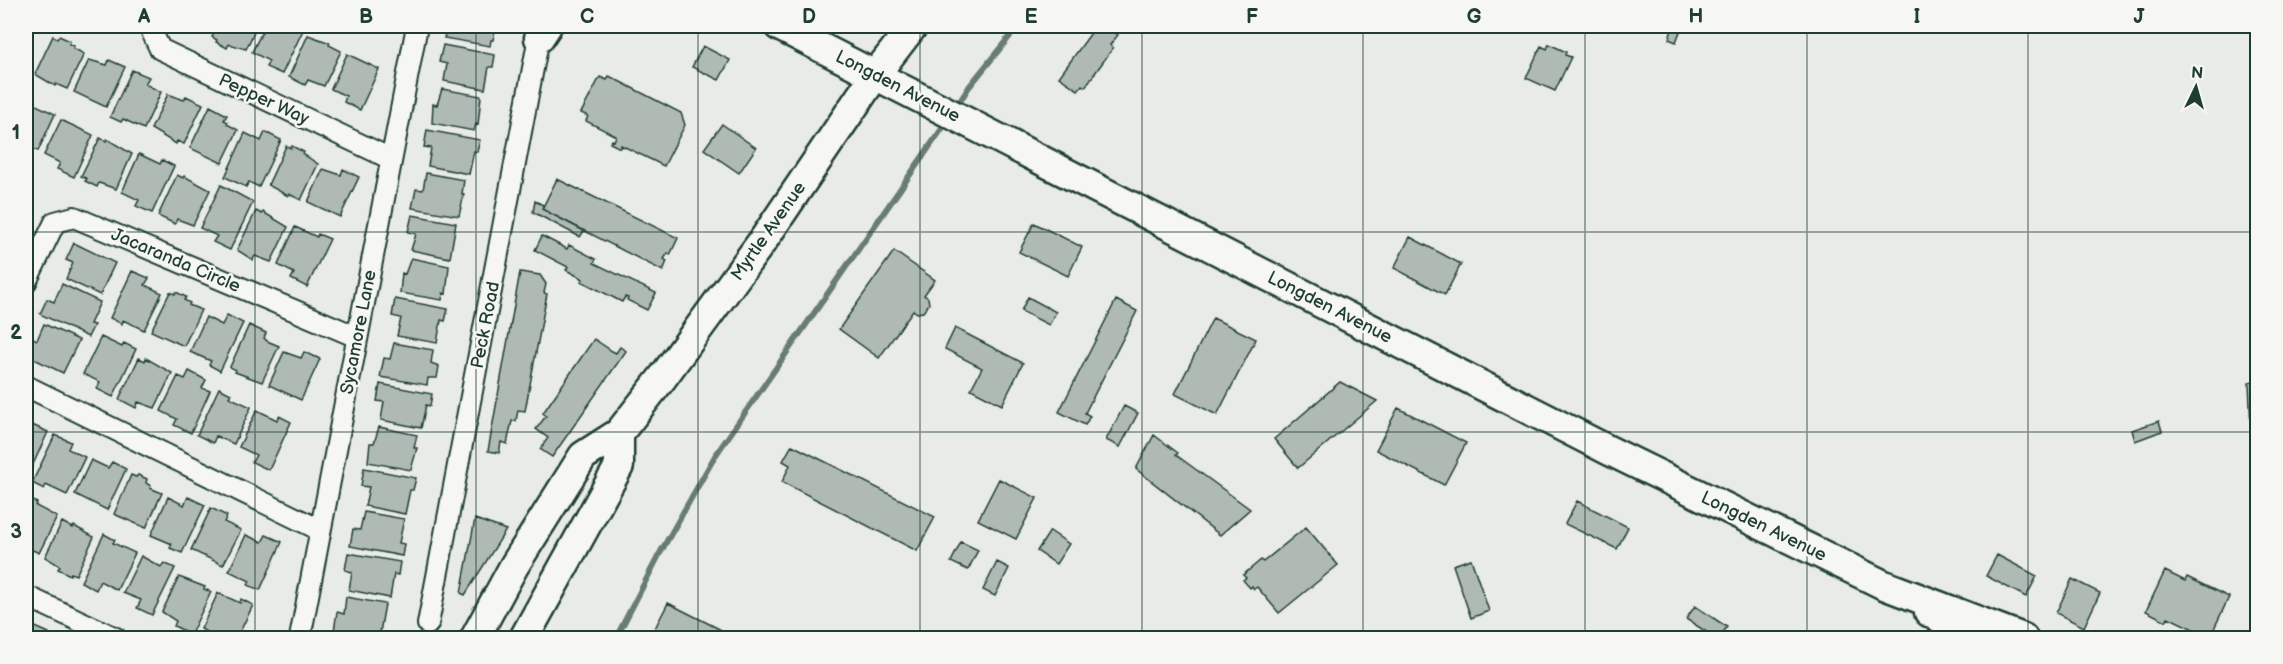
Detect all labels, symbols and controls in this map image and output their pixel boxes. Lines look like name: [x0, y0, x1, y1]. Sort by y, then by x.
text: A: [137, 5, 151, 29]
text: B: [359, 5, 373, 29]
text: C: [580, 5, 594, 29]
text: D: [802, 5, 816, 29]
text: E: [1025, 5, 1038, 29]
text: F: [1246, 5, 1258, 29]
text: G: [1467, 5, 1482, 29]
text: H: [1689, 5, 1703, 29]
text: I: [1914, 5, 1920, 29]
text: J: [2134, 5, 2146, 29]
street label: Longden Avenue: [832, 46, 964, 127]
north arrow: [2166, 57, 2226, 117]
text: N: [2190, 64, 2204, 84]
street label: Pepper Way: [215, 69, 313, 130]
text: 1: [12, 121, 20, 145]
street label: Myrtle Avenue: [727, 178, 810, 285]
street label: Jacaranda Circle: [108, 224, 244, 297]
street label: Longden Avenue: [1264, 267, 1396, 348]
street label: Sycamore Lane: [336, 268, 381, 396]
street label: Peck Road: [467, 280, 504, 370]
text: 2: [10, 321, 22, 345]
street label: Longden Avenue: [1698, 487, 1830, 566]
text: 3: [10, 520, 22, 544]

